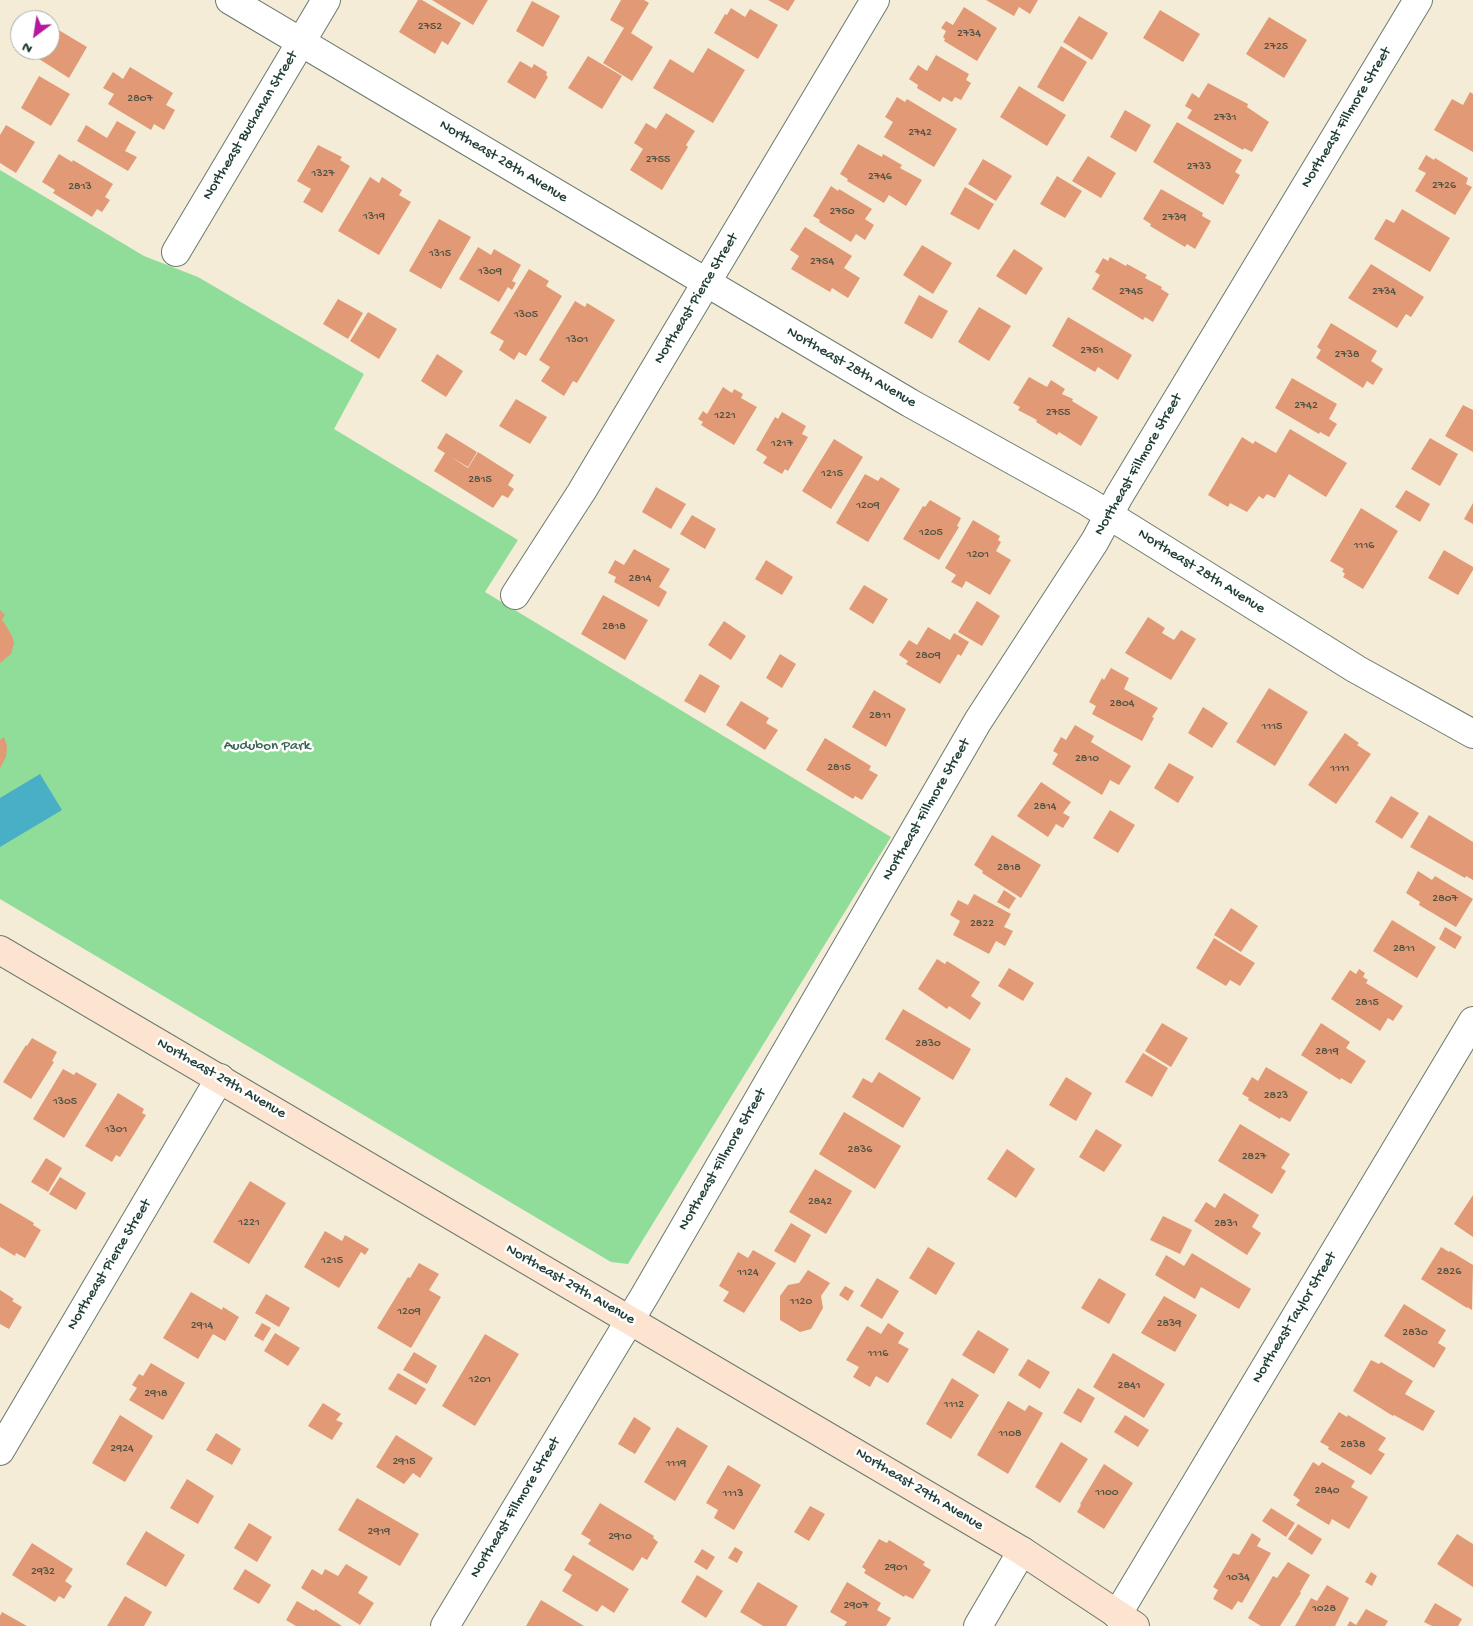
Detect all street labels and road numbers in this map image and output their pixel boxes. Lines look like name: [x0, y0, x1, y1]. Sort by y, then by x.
street label: Northeast Fillmore Street: [1298, 44, 1396, 192]
street label: Northeast Buchanan Street: [199, 48, 303, 204]
street label: Northeast 28th Avenue: [435, 116, 571, 208]
street label: Northeast Pierce Street: [651, 230, 743, 368]
street label: Northeast 28th Avenue: [783, 324, 919, 412]
street label: Northeast Fillmore Street: [1091, 391, 1187, 539]
street label: Northeast 28th Avenue: [1134, 525, 1268, 619]
street label: Northeast Fillmore Street: [879, 736, 975, 884]
street label: Northeast 29th Avenue: [153, 1035, 289, 1123]
street label: Northeast Fillmore Street: [675, 1086, 771, 1234]
street label: Northeast Pierce Street: [64, 1196, 156, 1334]
street label: Northeast 29th Avenue: [502, 1241, 638, 1329]
street label: Northeast Taylor Street: [1249, 1249, 1341, 1387]
street label: Northeast Fillmore Street: [467, 1434, 565, 1582]
street label: Northeast 29th Avenue: [852, 1445, 986, 1535]

